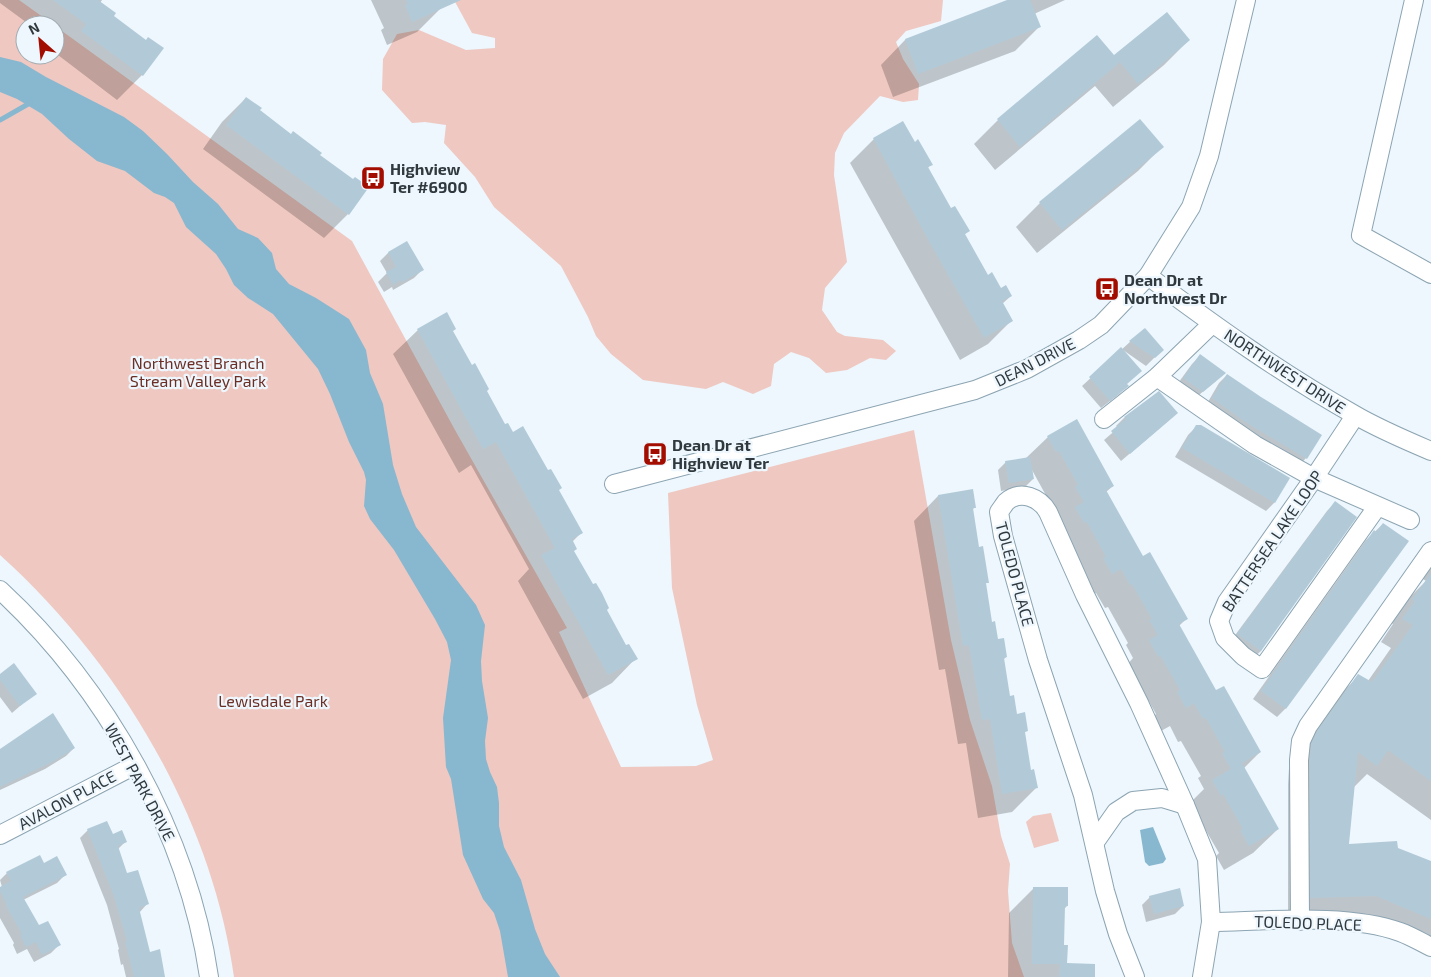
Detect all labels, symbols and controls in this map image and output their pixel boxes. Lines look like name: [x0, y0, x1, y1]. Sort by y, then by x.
north arrow: [15, 15, 65, 65]
text: N: [26, 18, 42, 38]
place label: Highview Ter #6900: [390, 159, 468, 196]
bus stop icon: Highview Ter #6900: [360, 165, 386, 191]
place label: Dean Dr at Northwest Dr: [1124, 270, 1227, 307]
bus stop icon: Dean Dr at Northwest Dr: [1094, 276, 1120, 302]
street label: NORTHWEST DRIVE: [1221, 324, 1349, 417]
street label: DEAN DRIVE: [991, 333, 1078, 390]
park label: Northwest Branch Stream Valley Park: [130, 353, 266, 390]
place label: Dean Dr at Highview Ter: [672, 435, 769, 472]
bus stop icon: Dean Dr at Highview Ter: [642, 441, 668, 467]
street label: BATTERSEA LAKE LOOP: [1217, 466, 1326, 615]
street label: TOLEDO PLACE: [992, 520, 1039, 628]
park label: Lewisdale Park: [218, 691, 328, 710]
street label: WEST PARK DRIVE: [101, 720, 180, 844]
street label: AVALON PLACE: [15, 766, 119, 833]
street label: TOLEDO PLACE: [1254, 911, 1362, 934]

